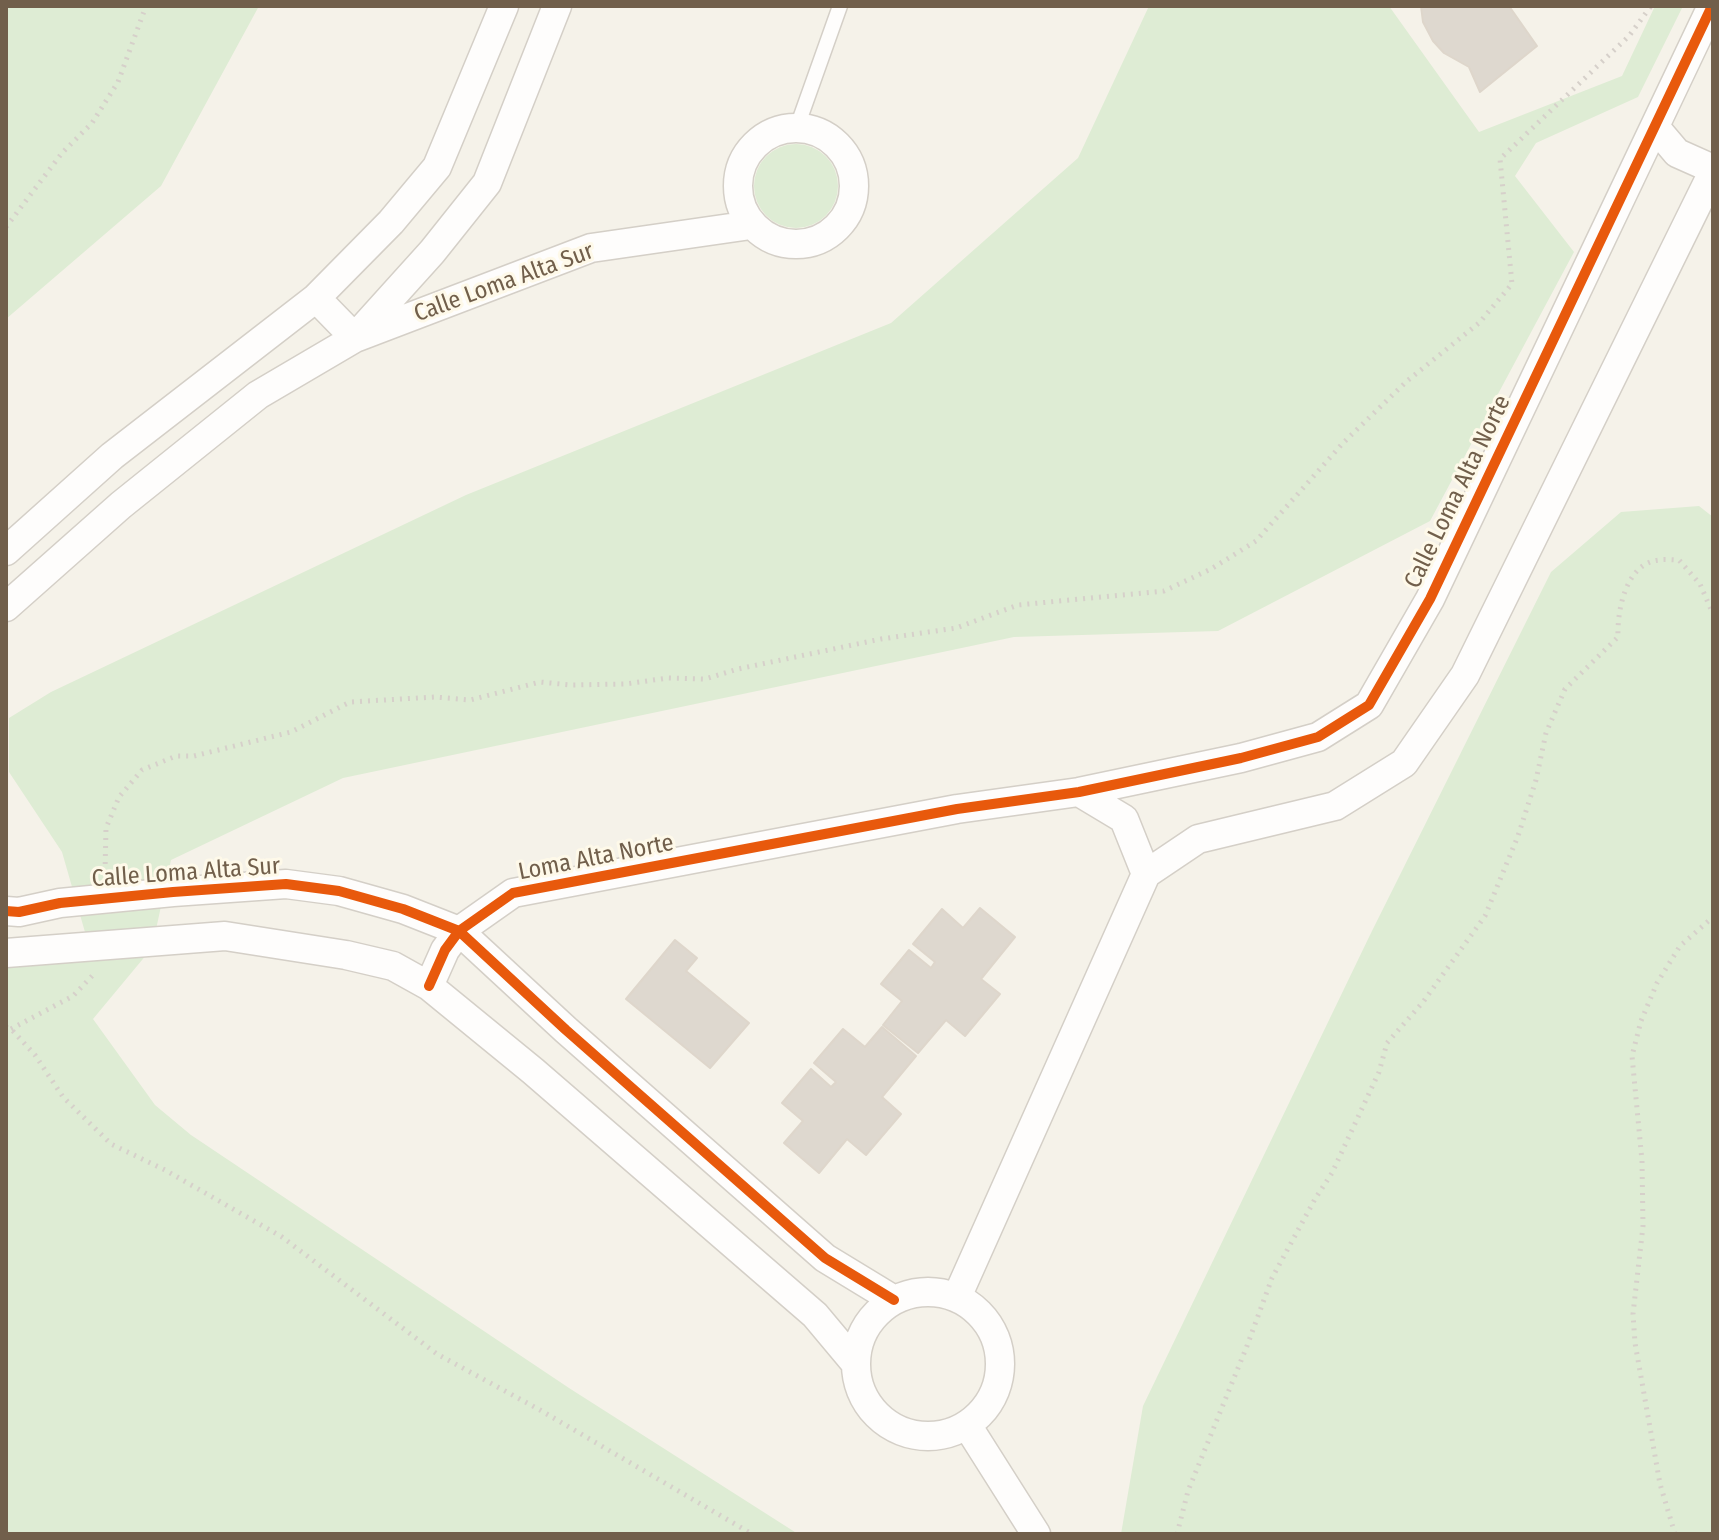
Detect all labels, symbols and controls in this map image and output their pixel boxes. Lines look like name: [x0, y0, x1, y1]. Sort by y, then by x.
street label: Calle Loma Alta Sur: [410, 237, 598, 329]
street label: Calle Loma Alta Norte: [1399, 391, 1517, 593]
street label: Loma Alta Norte: [516, 829, 676, 887]
street label: Calle Loma Alta Sur: [91, 852, 281, 894]

